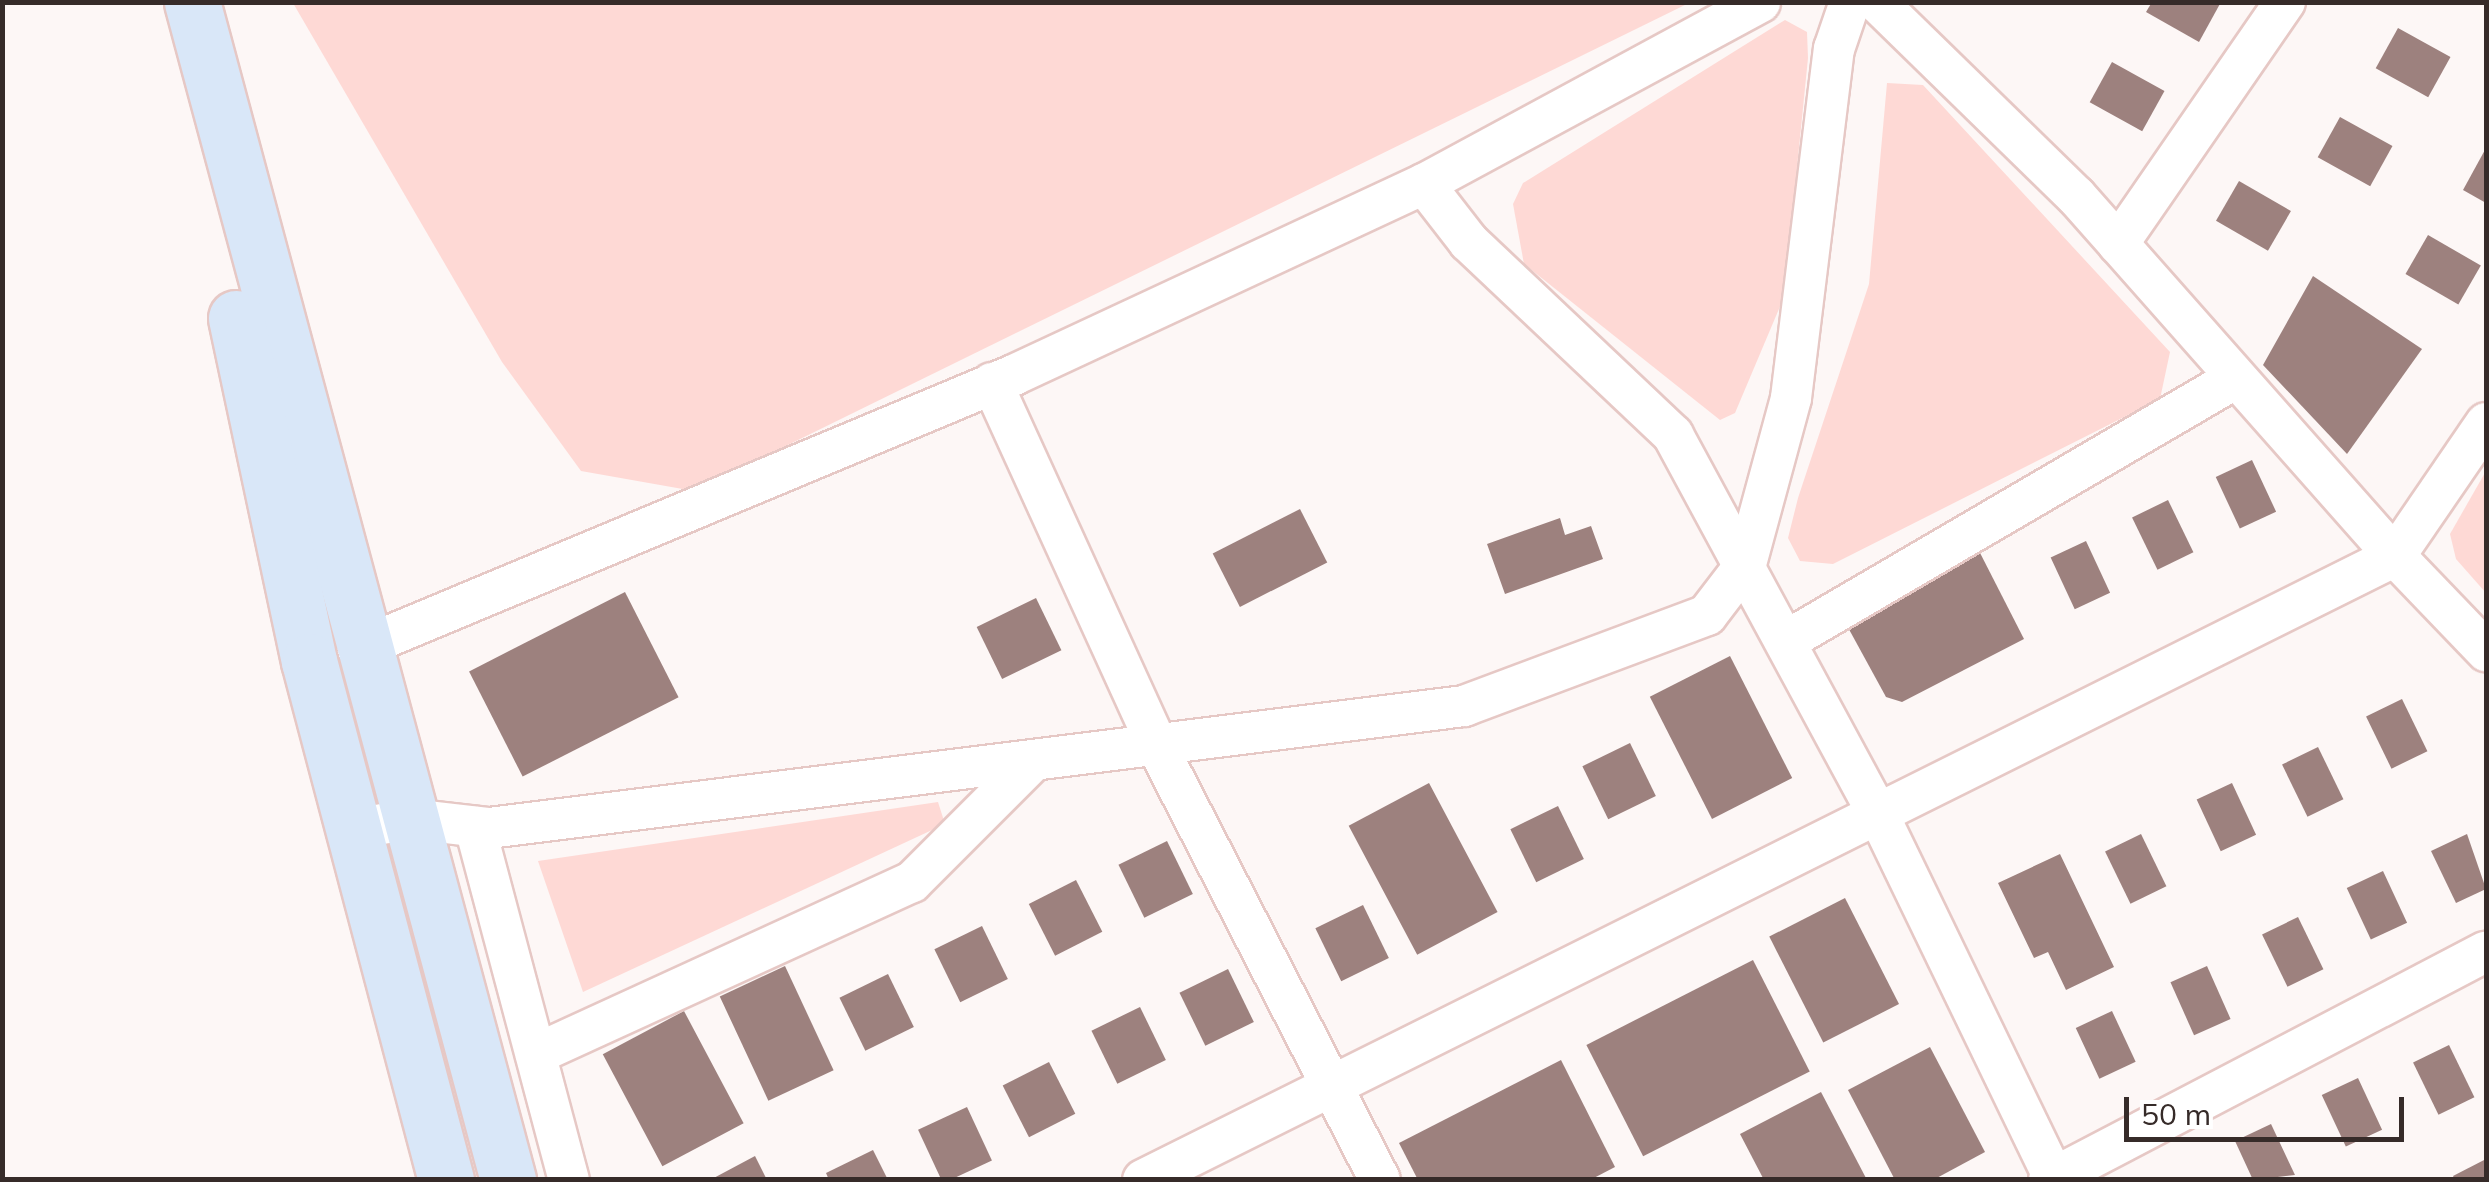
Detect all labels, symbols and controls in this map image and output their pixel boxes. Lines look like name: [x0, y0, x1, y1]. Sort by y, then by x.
scale bar: [2129, 1077, 2409, 1139]
text: 50 m: [2141, 1095, 2211, 1133]

